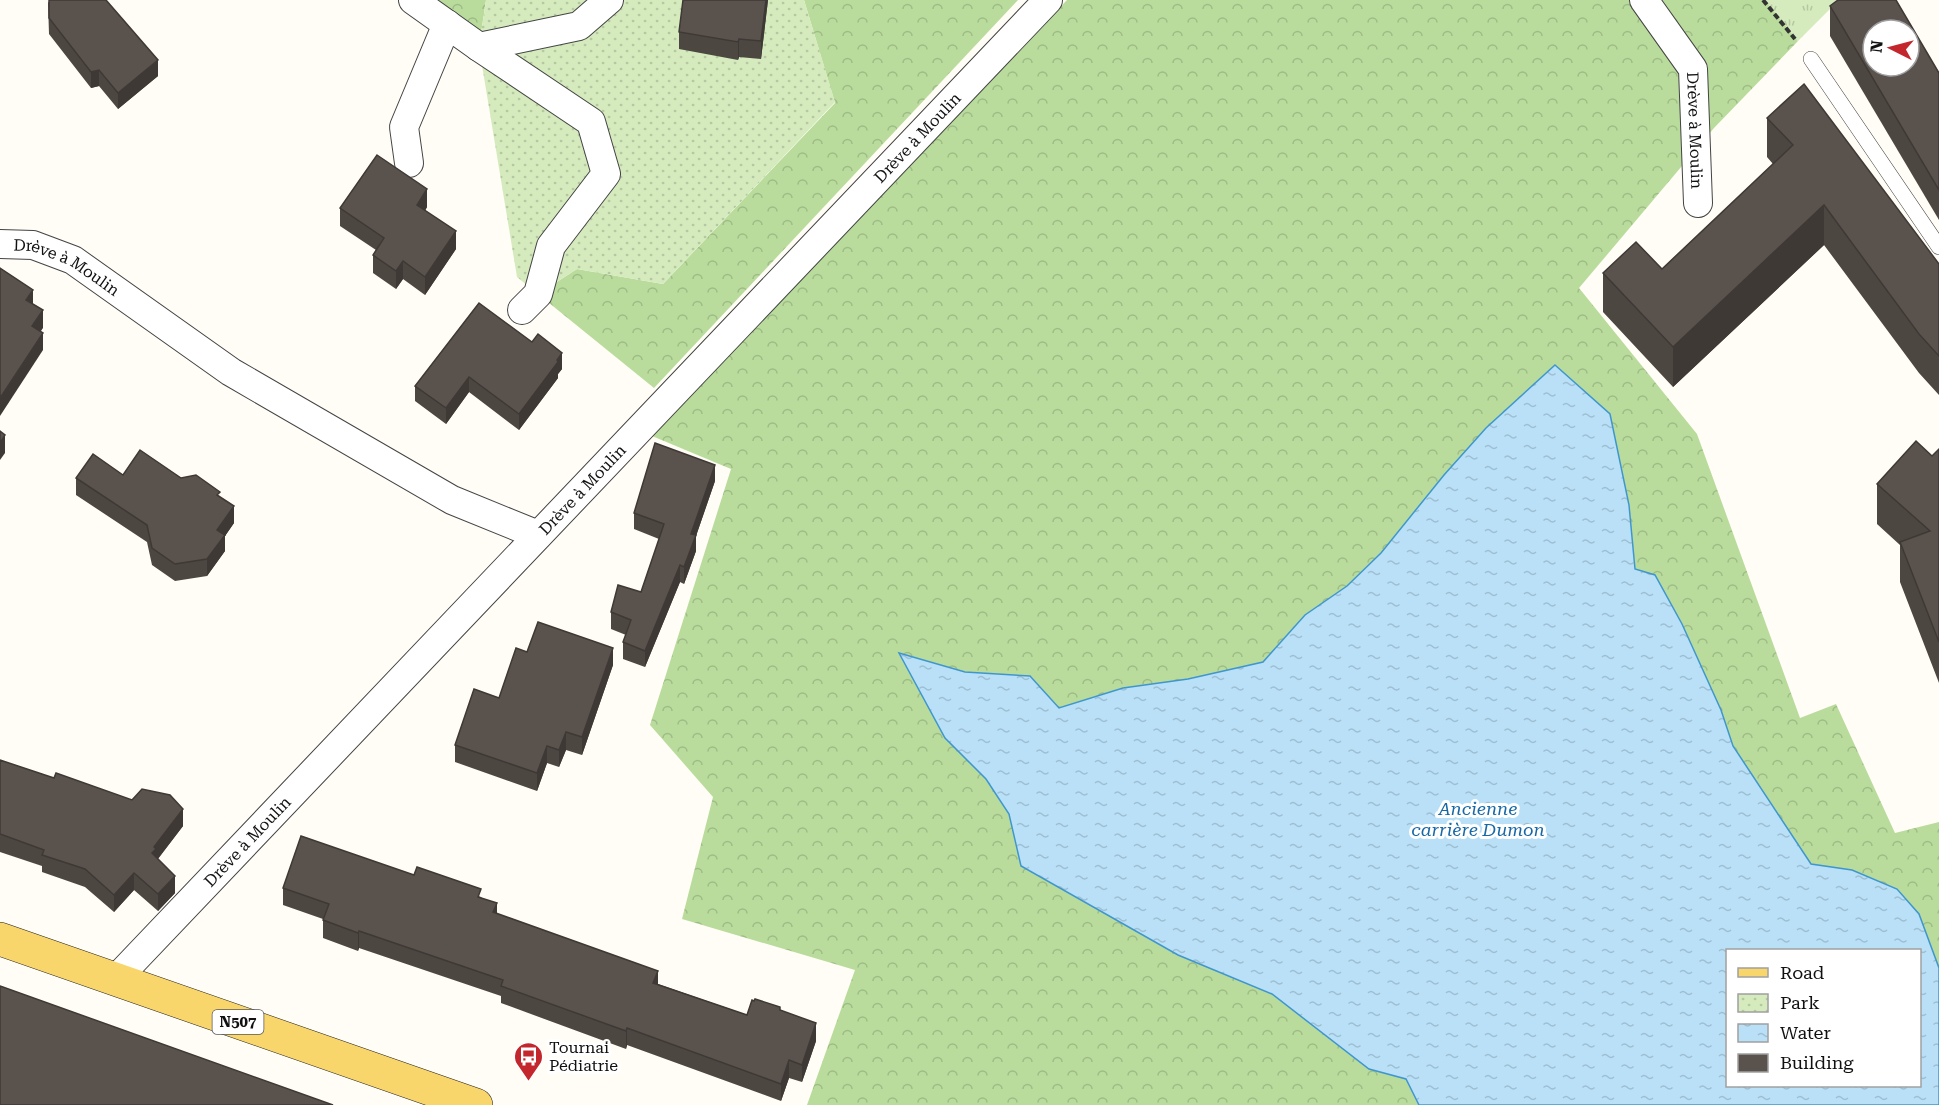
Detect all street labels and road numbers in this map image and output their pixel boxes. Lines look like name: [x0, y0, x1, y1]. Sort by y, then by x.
street label: Drève à Moulin: [1684, 71, 1707, 189]
street label: Drève à Moulin: [870, 88, 965, 186]
street label: Drève à Moulin: [13, 235, 123, 300]
street label: Drève à Moulin: [535, 440, 629, 538]
street label: Drève à Moulin: [200, 792, 294, 890]
road number: N507: [212, 1010, 264, 1034]

